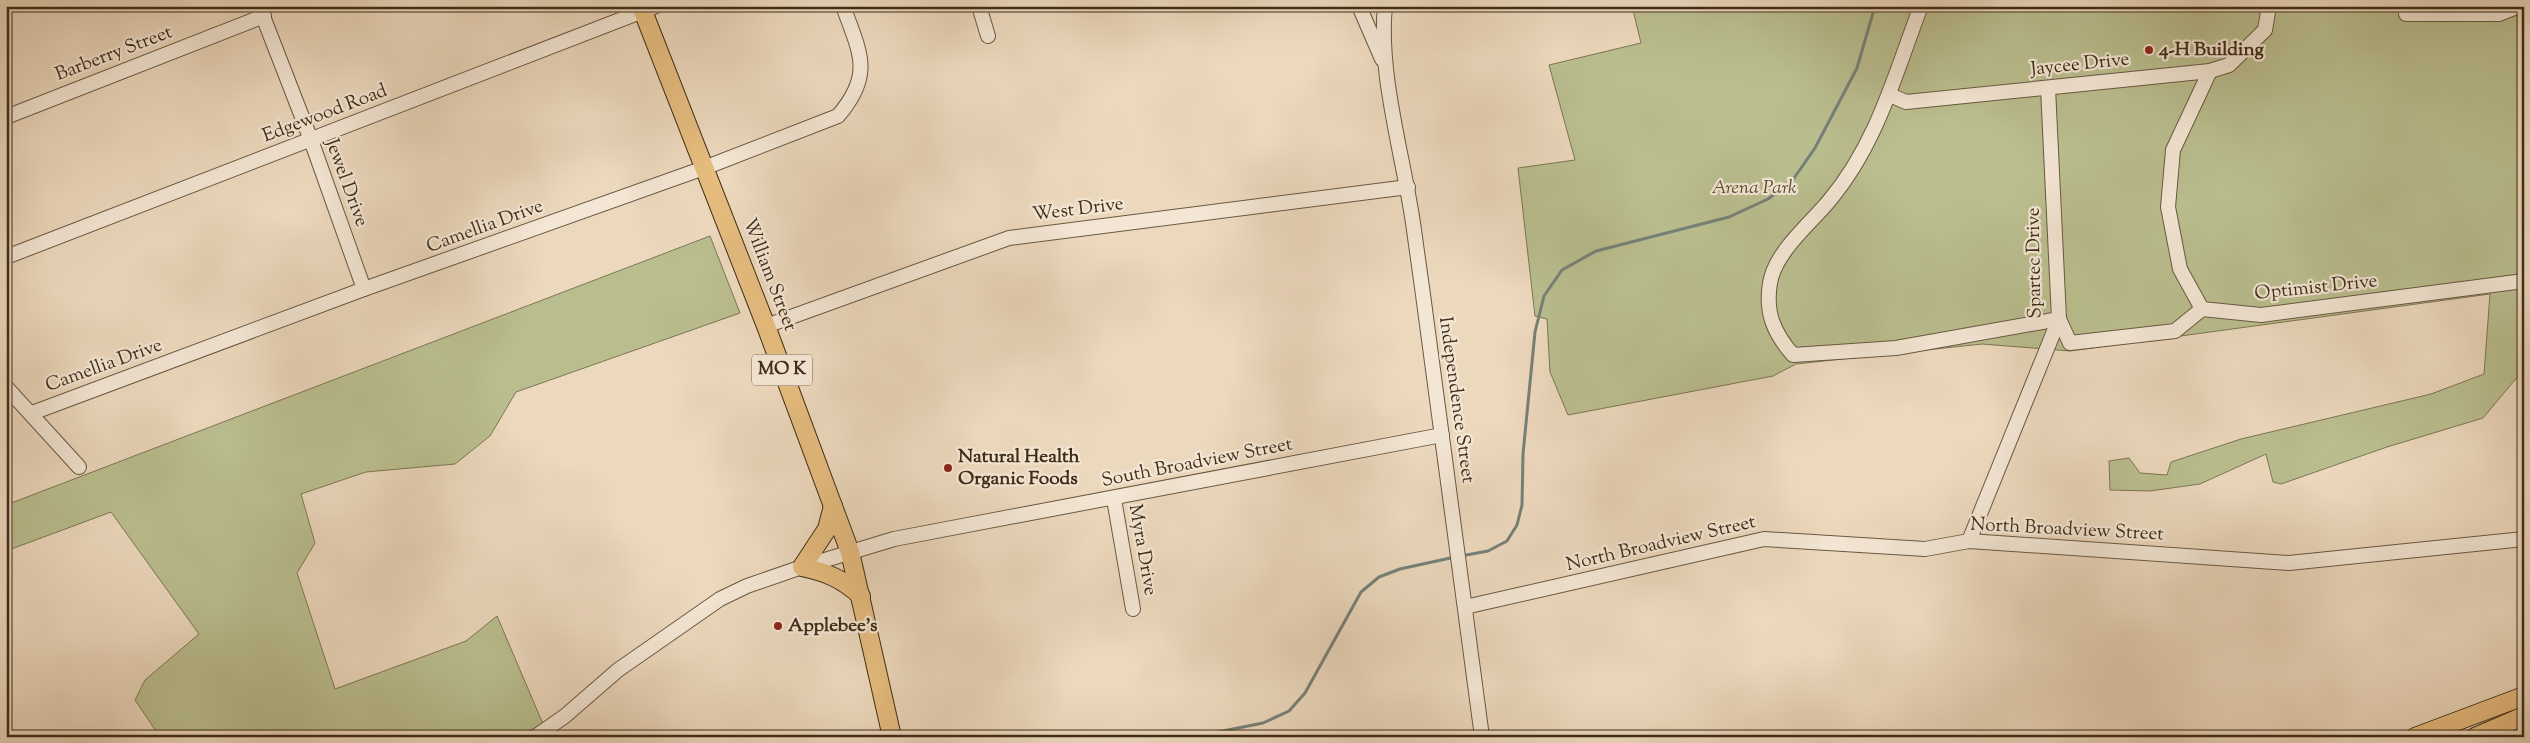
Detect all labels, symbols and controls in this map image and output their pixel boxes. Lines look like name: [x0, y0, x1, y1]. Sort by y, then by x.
street label: Barberry Street: [52, 19, 177, 89]
place label: 4-H Building: [2158, 37, 2265, 64]
marker: 4-H Building: [2143, 44, 2155, 56]
street label: Jaycee Drive: [2028, 46, 2131, 84]
street label: Edgewood Road: [259, 78, 392, 150]
street label: Jewel Drive: [317, 134, 374, 231]
park label: Arena Park: [1711, 175, 1797, 202]
street label: West Drive: [1031, 191, 1125, 229]
street label: Camellia Drive: [423, 193, 547, 261]
street label: Spartec Drive: [2021, 207, 2049, 319]
street label: William Street: [735, 215, 803, 336]
street label: Optimist Drive: [2253, 268, 2379, 308]
street label: Independence Street: [1431, 315, 1481, 486]
street label: Camellia Drive: [42, 332, 166, 400]
road number: MO K: [752, 354, 812, 386]
street label: South Broadview Street: [1099, 431, 1295, 495]
place label: Natural Health Organic Foods: [958, 444, 1081, 493]
marker: Natural Health Organic Foods: [942, 462, 954, 474]
street label: Myra Drive: [1121, 502, 1163, 598]
street label: North Broadview Street: [1564, 509, 1759, 579]
street label: North Broadview Street: [1970, 511, 2165, 549]
place label: Applebee's: [788, 613, 878, 640]
marker: Applebee's: [772, 620, 784, 632]

